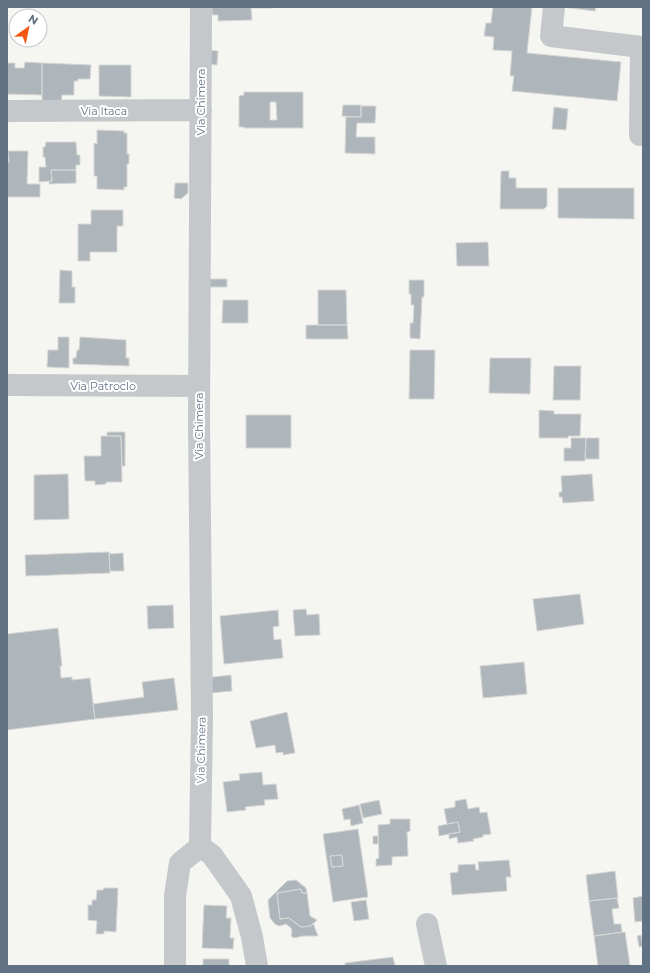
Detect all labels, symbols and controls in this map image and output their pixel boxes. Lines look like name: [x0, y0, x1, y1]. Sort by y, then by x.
north arrow: [8, 8, 48, 48]
text: N: [26, 11, 41, 28]
street label: Via Chimera: [194, 69, 208, 135]
street label: Via Itaca: [81, 104, 127, 118]
street label: Via Patroclo: [70, 379, 136, 393]
street label: Via Chimera: [192, 393, 206, 459]
street label: Via Chimera: [193, 716, 209, 784]

